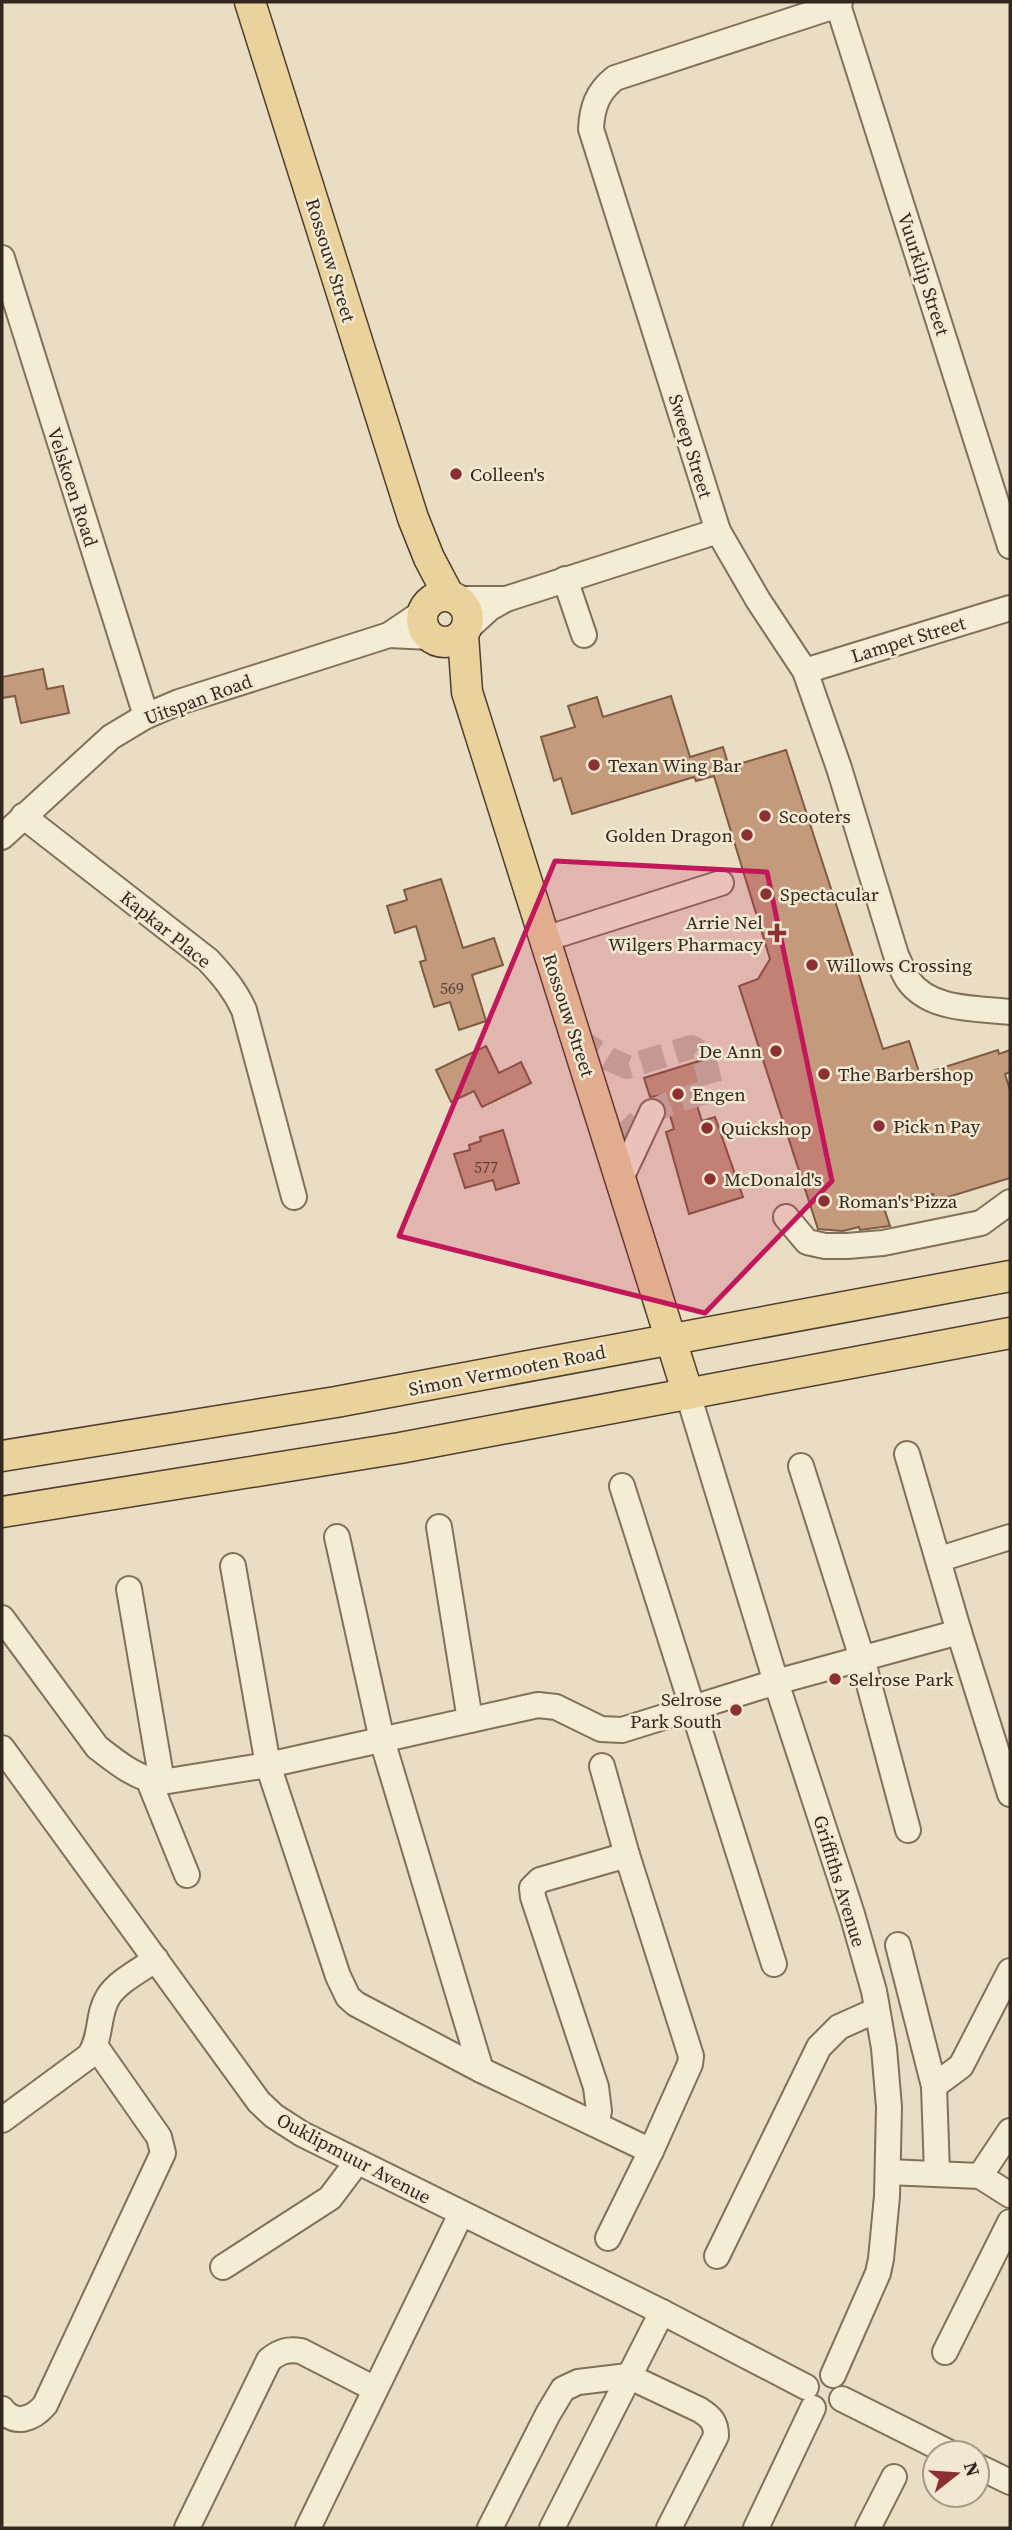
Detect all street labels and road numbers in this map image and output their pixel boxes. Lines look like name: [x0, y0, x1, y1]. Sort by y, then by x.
street label: Rossouw Street: [300, 195, 362, 326]
street label: Vuurklip Street: [892, 209, 956, 340]
street label: Sweep Street: [663, 391, 719, 502]
street label: Velskoen Road: [42, 424, 105, 550]
street label: Lampet Street: [848, 609, 969, 669]
street label: Uitspan Road: [140, 667, 256, 731]
street label: Kapkar Place: [115, 884, 217, 974]
street label: Rossouw Street: [537, 950, 601, 1081]
street label: Simon Vermooten Road: [406, 1338, 608, 1402]
street label: Griffiths Avenue: [808, 1812, 872, 1950]
street label: Ouklipmuur Avenue: [272, 2106, 436, 2210]

